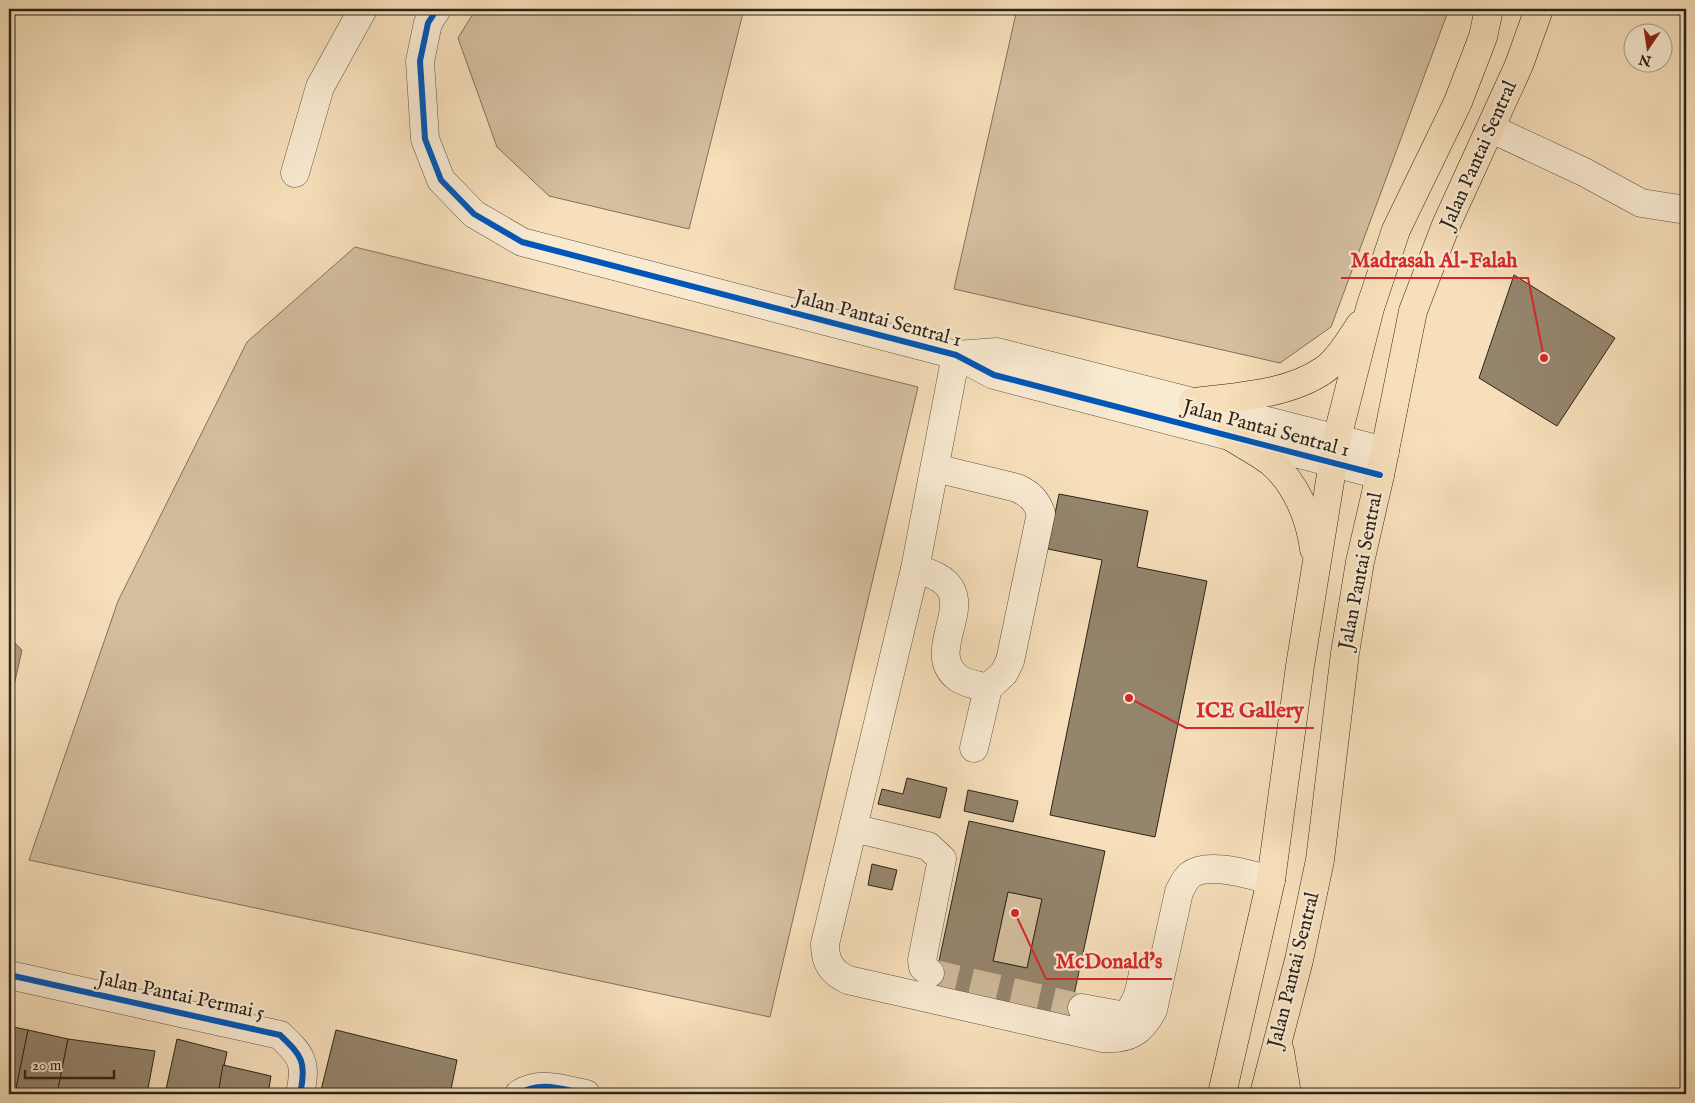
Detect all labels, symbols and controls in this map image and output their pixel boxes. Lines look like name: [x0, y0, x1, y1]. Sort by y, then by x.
north arrow: [1622, 22, 1672, 72]
text: N: [1637, 50, 1654, 70]
street label: Jalan Pantai Sentral: [1434, 77, 1523, 235]
callout: Madrasah Al-Falah: [1341, 242, 1528, 278]
text: Madrasah Al-Falah: [1351, 248, 1518, 275]
street label: Jalan Pantai Sentral 1: [790, 284, 964, 353]
street label: Jalan Pantai Sentral 1: [1178, 394, 1352, 463]
street label: Jalan Pantai Sentral: [1333, 490, 1389, 654]
callout: ICE Gallery: [1186, 692, 1314, 728]
text: ICE Gallery: [1196, 698, 1305, 725]
street label: Jalan Pantai Sentral: [1262, 889, 1326, 1052]
callout: McDonald's: [1046, 943, 1172, 979]
text: McDonald's: [1056, 949, 1162, 976]
street label: Jalan Pantai Permai 5: [93, 966, 267, 1026]
scale bar: [25, 1048, 114, 1080]
text: 20 m: [32, 1056, 62, 1075]

